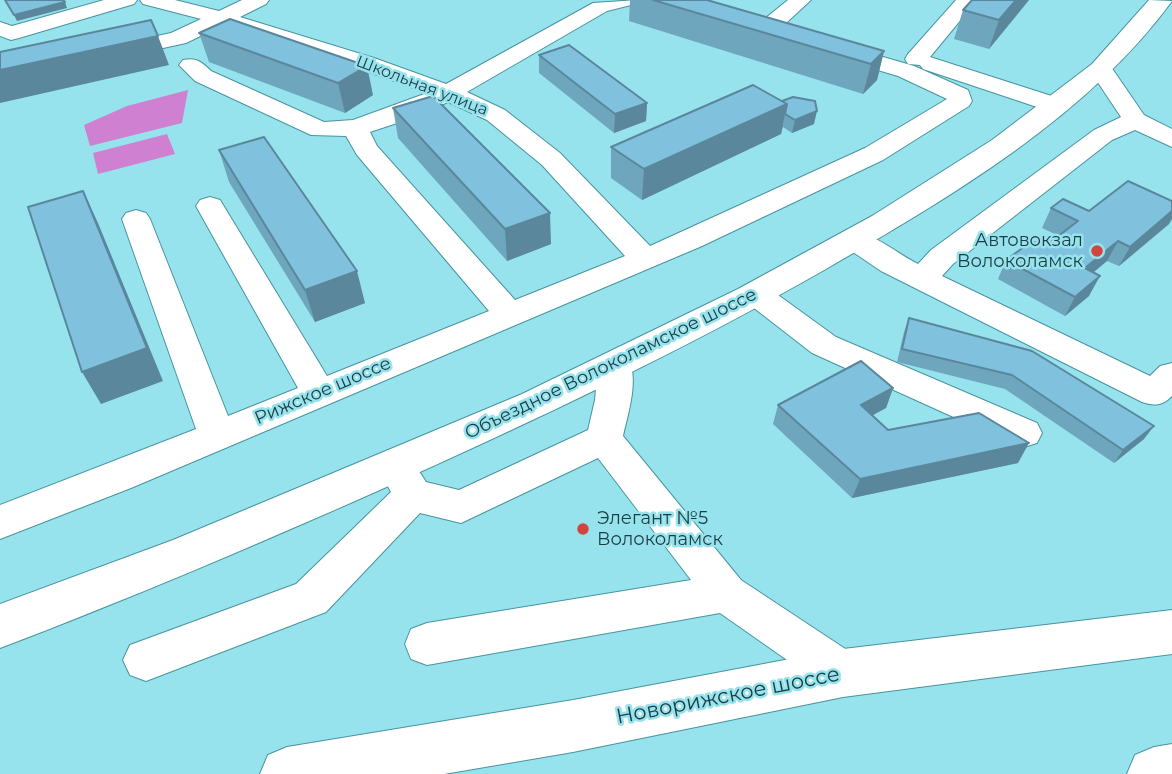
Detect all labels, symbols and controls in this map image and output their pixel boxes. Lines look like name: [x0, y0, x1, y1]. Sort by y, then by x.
street label: Школьная улица: [353, 52, 491, 120]
place label: Автовокзал Волоколамск: [957, 230, 1083, 272]
marker: Автовокзал Волоколамск: [1089, 243, 1105, 259]
street label: Объездное Волоколамское шоссе: [462, 284, 760, 444]
street label: Рижское шоссе: [252, 353, 394, 429]
place label: Элегант №5 Волоколамск: [597, 508, 723, 550]
marker: Элегант №5 Волоколамск: [575, 521, 591, 537]
street label: Новорижское шоссе: [614, 662, 842, 730]

